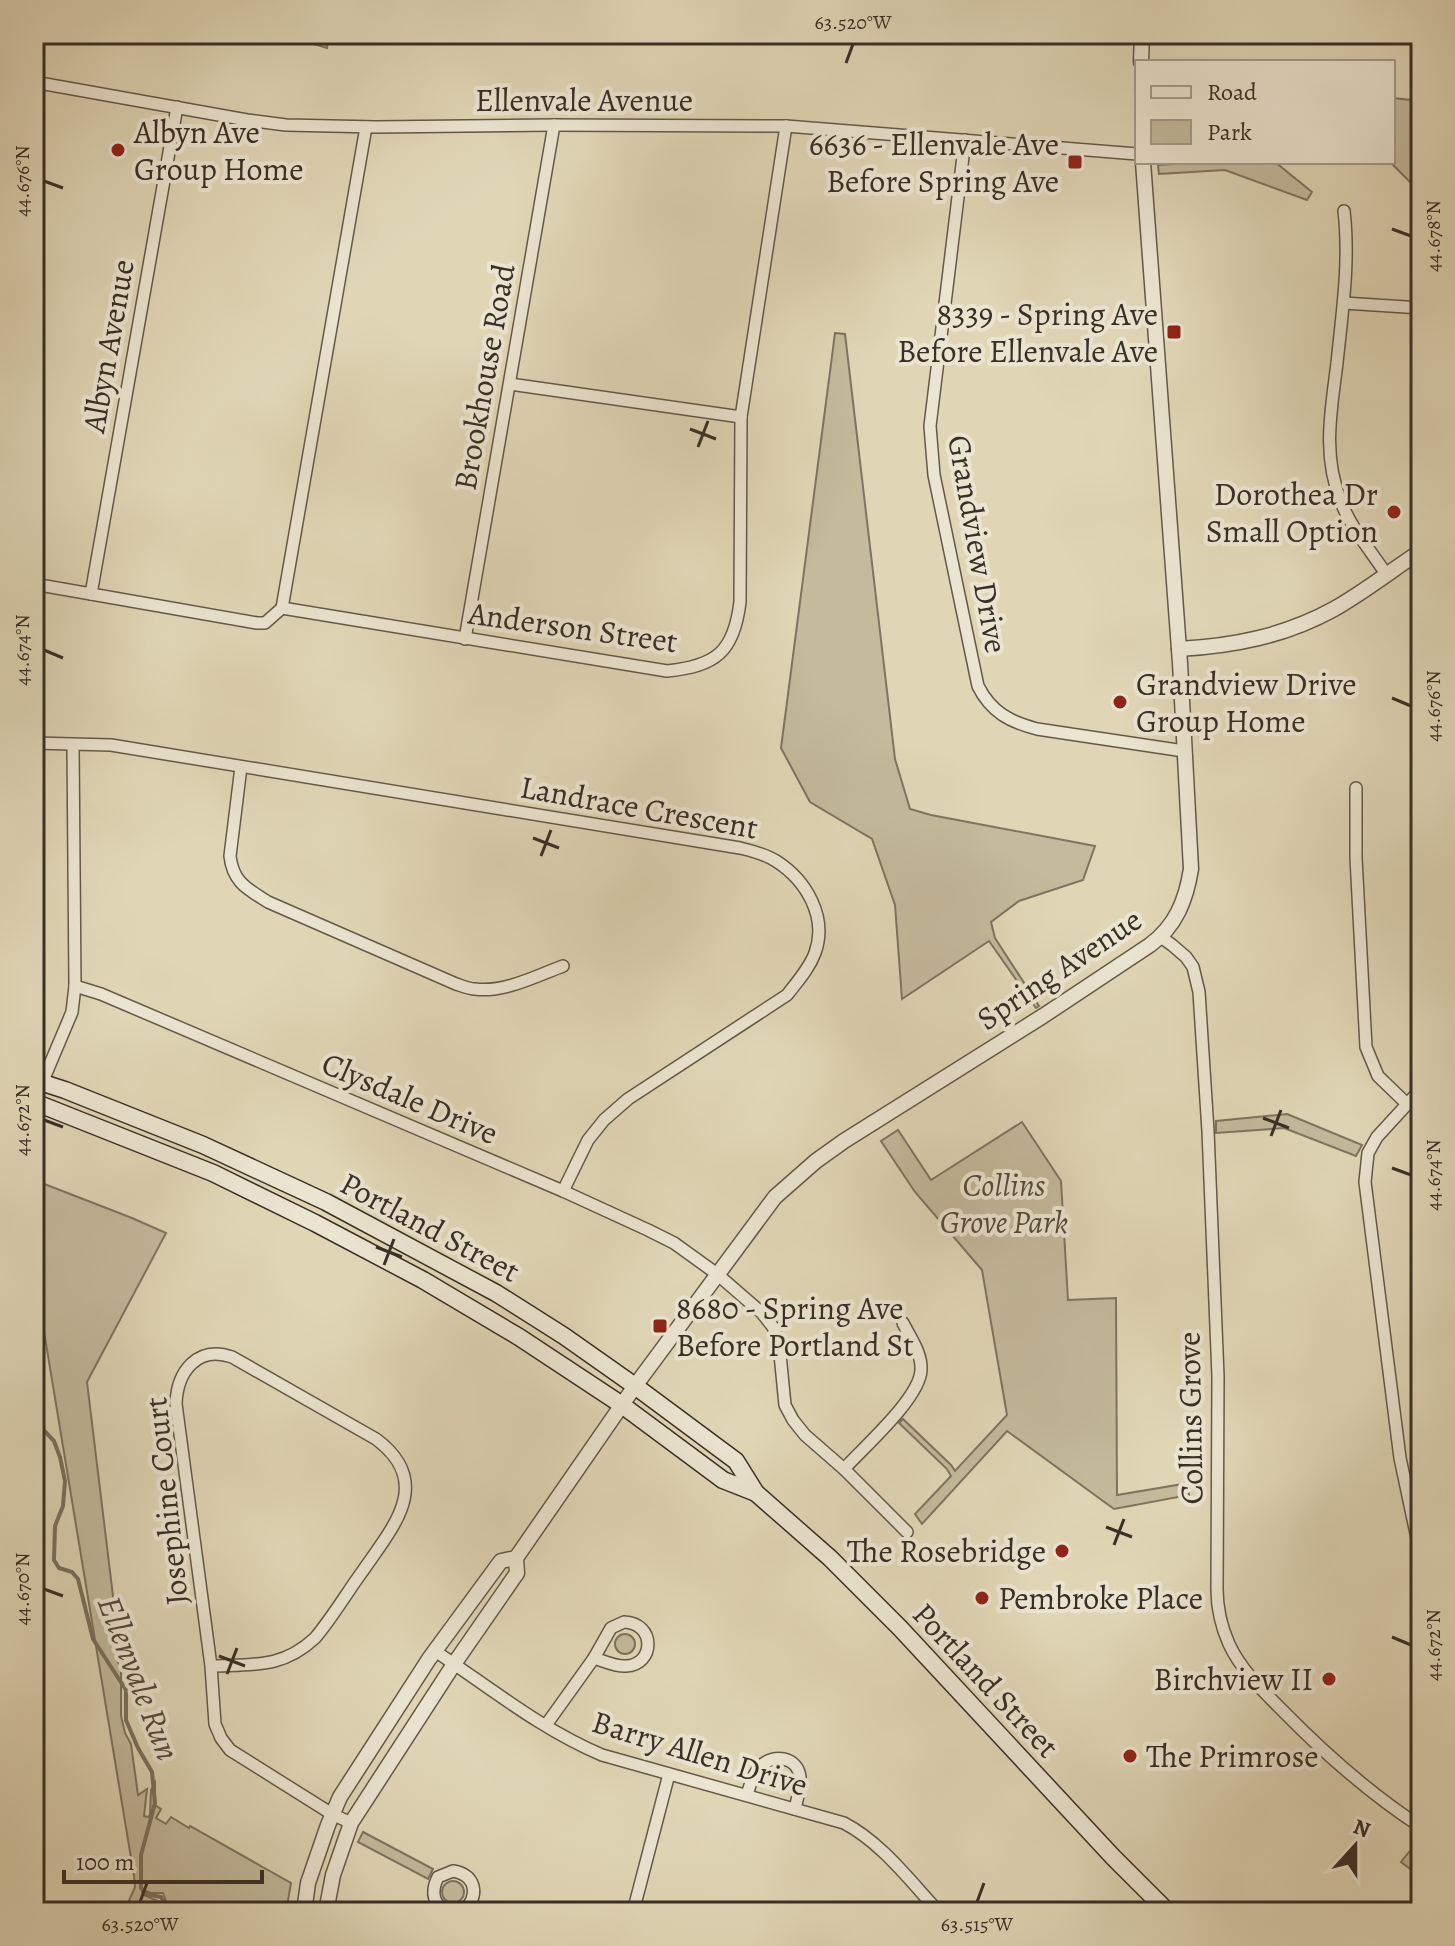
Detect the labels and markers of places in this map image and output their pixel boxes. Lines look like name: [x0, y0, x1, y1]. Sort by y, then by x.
place label: Albyn Ave Group Home: [133, 110, 304, 191]
place label: 6636 - Ellenvale Ave Before Spring Ave: [809, 122, 1059, 203]
marker: Albyn Ave Group Home: [109, 141, 127, 159]
marker: 6636 - Ellenvale Ave Before Spring Ave: [1066, 153, 1084, 171]
place label: 8339 - Spring Ave Before Ellenvale Ave: [897, 292, 1158, 373]
marker: 8339 - Spring Ave Before Ellenvale Ave: [1165, 323, 1183, 341]
place label: Dorothea Dr Small Option: [1206, 472, 1378, 553]
marker: Dorothea Dr Small Option: [1385, 503, 1403, 521]
place label: Grandview Drive Group Home: [1136, 662, 1357, 743]
marker: Grandview Drive Group Home: [1111, 693, 1129, 711]
place label: 8680 - Spring Ave Before Portland St: [676, 1286, 914, 1367]
marker: 8680 - Spring Ave Before Portland St: [651, 1317, 669, 1335]
place label: The Rosebridge: [847, 1529, 1046, 1573]
marker: The Rosebridge: [1053, 1542, 1071, 1560]
place label: Pembroke Place: [998, 1576, 1203, 1620]
marker: Pembroke Place: [973, 1589, 991, 1607]
place label: Birchview II: [1154, 1657, 1313, 1701]
marker: Birchview II: [1320, 1670, 1338, 1688]
place label: The Primrose: [1146, 1734, 1319, 1778]
marker: The Primrose: [1121, 1747, 1139, 1765]

